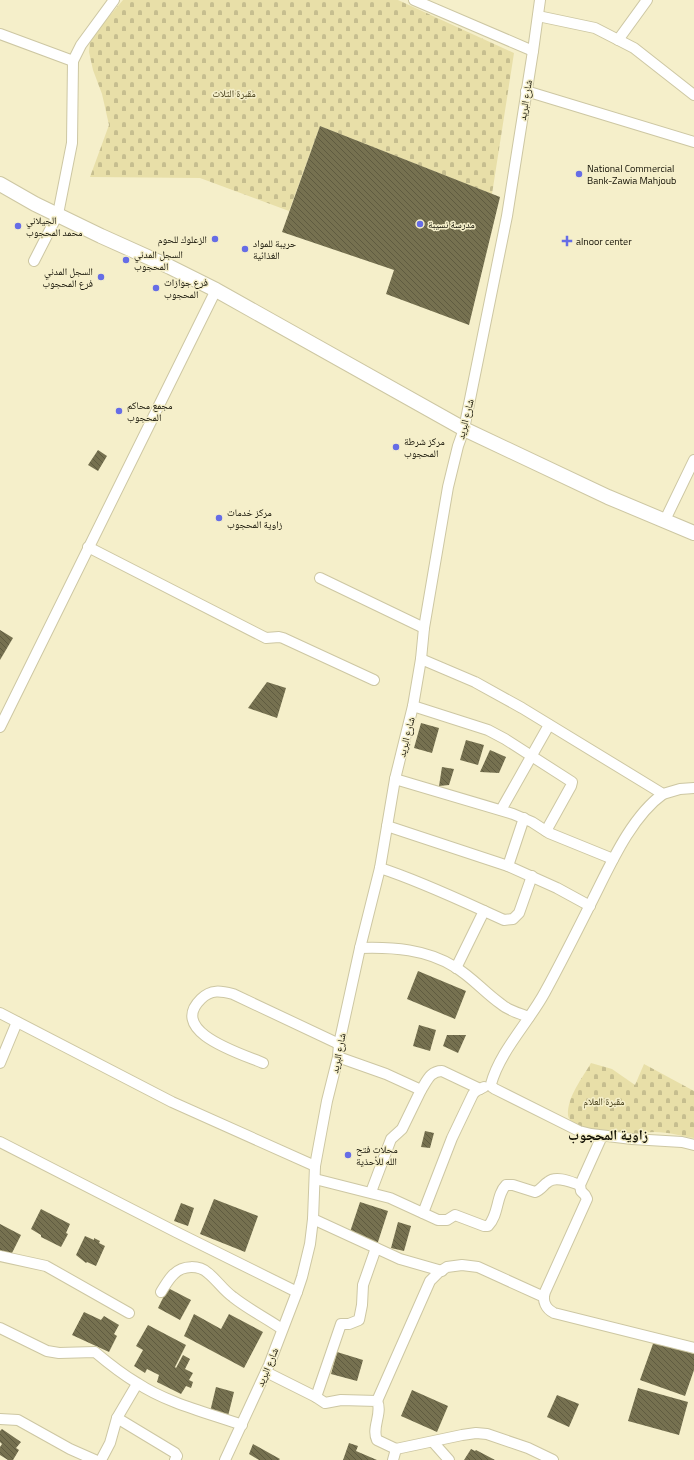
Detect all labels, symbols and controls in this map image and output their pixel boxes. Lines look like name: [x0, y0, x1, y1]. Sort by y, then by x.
street label: شارع البريد: [515, 78, 536, 121]
park label: مقبرة التلات: [212, 86, 256, 101]
place label: National Commercial Bank-Zawia Mahjoub: [587, 161, 676, 188]
marker: National Commercial Bank-Zawia Mahjoub: [574, 169, 584, 179]
place label: الجيلاني محمد المحجوب: [26, 213, 83, 240]
place label: مدرسة نسيبة: [428, 217, 475, 232]
marker: مدرسة نسيبة: [415, 219, 425, 229]
marker: الجيلاني محمد المحجوب: [13, 221, 23, 231]
place label: الزعلوك للحوم: [158, 232, 207, 247]
marker: الزعلوك للحوم: [210, 234, 220, 244]
place label: alnoor center: [576, 234, 632, 249]
marker: alnoor center: [561, 235, 573, 247]
place label: حريبة للمواد الغذائية: [253, 236, 297, 263]
marker: حريبة للمواد الغذائية: [240, 244, 250, 254]
place label: السجل المدني المحجوب: [134, 247, 183, 274]
marker: السجل المدني المحجوب: [121, 255, 131, 265]
place label: السجل المدني فرع المحجوب: [42, 264, 93, 291]
marker: السجل المدني فرع المحجوب: [96, 272, 106, 282]
place label: فرع جوازات المحجوب: [164, 275, 208, 302]
marker: فرع جوازات المحجوب: [151, 283, 161, 293]
street label: شارع البريد: [453, 397, 478, 441]
place label: مجمع محاكم المحجوب: [127, 398, 173, 425]
marker: مجمع محاكم المحجوب: [114, 406, 124, 416]
place label: مركز شرطة المحجوب: [404, 434, 445, 461]
marker: مركز شرطة المحجوب: [391, 442, 401, 452]
place label: مركز خدمات زاوية المحجوب: [227, 505, 283, 532]
marker: مركز خدمات زاوية المحجوب: [214, 513, 224, 523]
street label: شارع البريد: [394, 715, 419, 759]
street label: شارع البريد: [327, 1031, 350, 1075]
park label: مقبرة العلام: [583, 1094, 625, 1109]
district label: زاوية المحجوب: [568, 1124, 648, 1145]
place label: محلات فتح الله للأحذية: [356, 1142, 398, 1169]
marker: محلات فتح الله للأحذية: [343, 1150, 353, 1160]
street label: شارع البريد: [253, 1345, 283, 1389]

